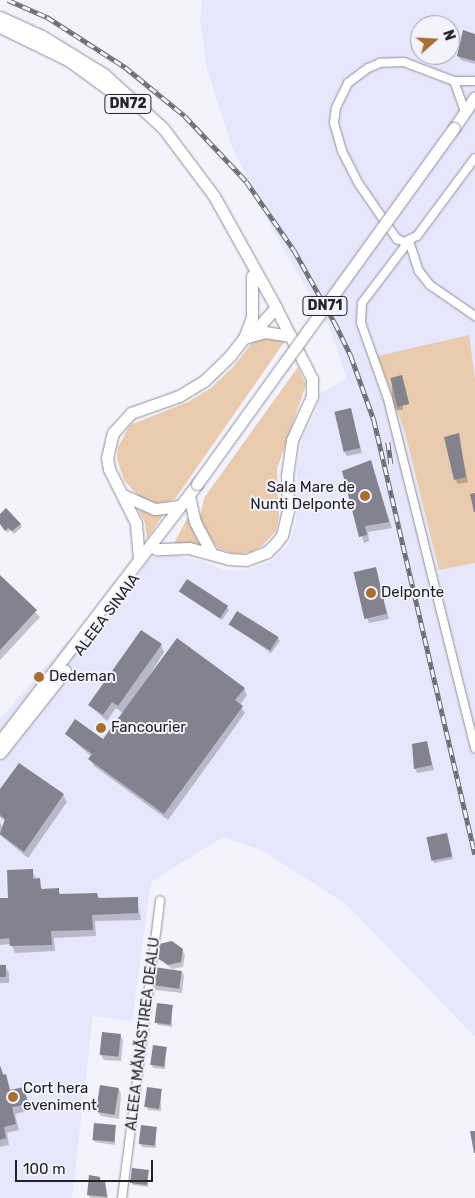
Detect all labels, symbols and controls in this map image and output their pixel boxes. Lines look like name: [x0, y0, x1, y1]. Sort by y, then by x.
north arrow: [410, 15, 460, 65]
text: N: [439, 28, 458, 43]
road number: DN72: [104, 92, 152, 116]
road number: DN71: [301, 294, 349, 318]
place label: Sala Mare de Nunti Delponte: [250, 478, 355, 513]
marker: Sala Mare de Nunti Delponte: [359, 490, 371, 502]
street label: ALEEA SINAIA: [70, 570, 144, 660]
place label: Delponte: [381, 584, 444, 602]
marker: Delponte: [365, 587, 377, 599]
place label: Dedeman: [49, 668, 116, 686]
marker: Dedeman: [33, 671, 45, 683]
place label: Fancourier: [111, 719, 186, 737]
marker: Fancourier: [95, 722, 107, 734]
street label: ALEEA MĂNĂSTIREA DEALU: [122, 936, 164, 1132]
place label: Cort hera eveniment: [23, 1079, 97, 1114]
marker: Cort hera eveniment: [7, 1091, 19, 1103]
scale bar: [18, 1150, 155, 1182]
text: 100 m: [23, 1160, 65, 1178]

